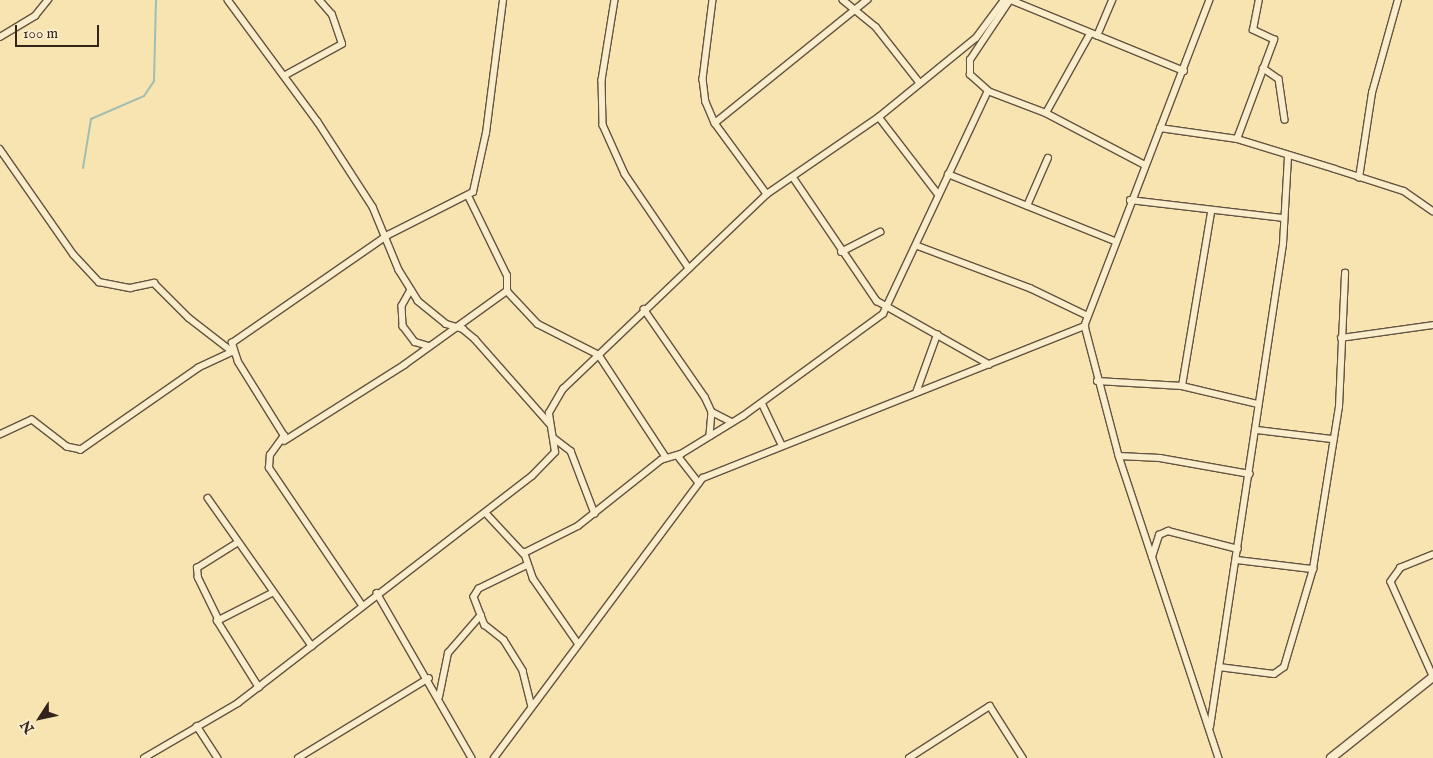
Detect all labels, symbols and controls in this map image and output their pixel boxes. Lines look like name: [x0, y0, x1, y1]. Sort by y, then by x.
scale bar: [18, 15, 101, 47]
text: 100 m: [23, 24, 58, 43]
north arrow: [15, 693, 65, 743]
text: N: [17, 716, 39, 737]

